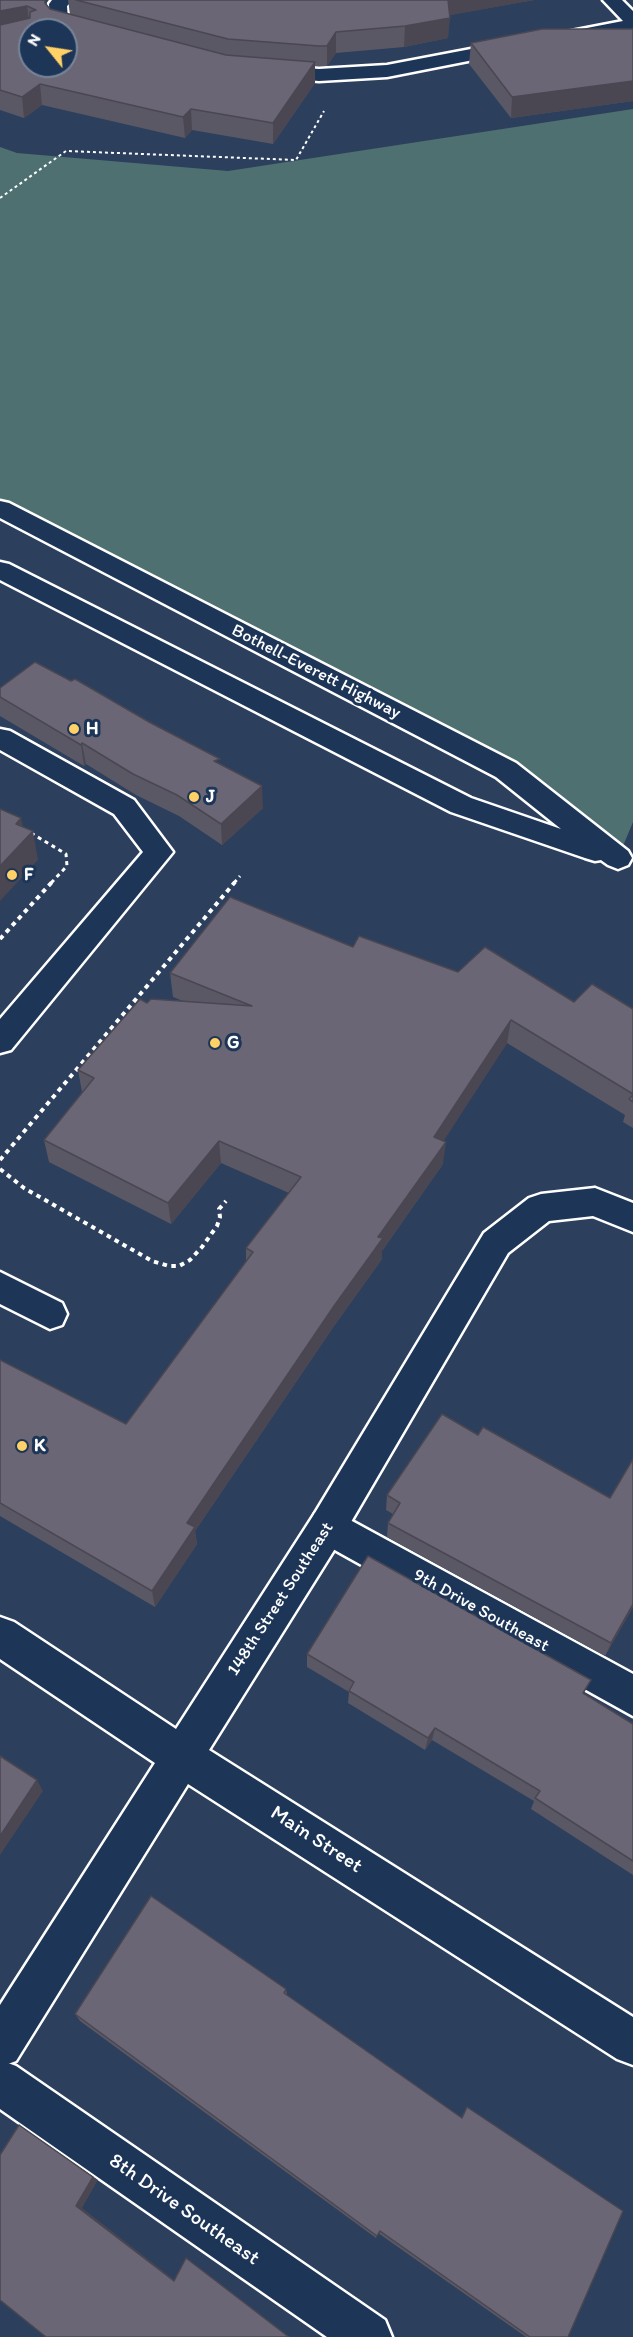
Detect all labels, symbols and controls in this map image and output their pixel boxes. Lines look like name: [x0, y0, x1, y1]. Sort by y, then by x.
north arrow: [18, 18, 78, 78]
text: N: [23, 30, 45, 49]
street label: Bothell-Everett Highway: [228, 620, 404, 724]
place label: H: [86, 718, 98, 740]
marker: H: [67, 722, 81, 736]
place label: J: [206, 786, 215, 808]
marker: J: [187, 790, 201, 804]
place label: F: [24, 864, 33, 886]
marker: F: [5, 868, 19, 882]
place label: G: [227, 1032, 239, 1054]
marker: G: [208, 1036, 222, 1050]
place label: K: [34, 1435, 46, 1457]
marker: K: [15, 1439, 29, 1453]
street label: 148th Street Southeast: [223, 1518, 339, 1680]
street label: 9th Drive Southeast: [409, 1565, 553, 1657]
street label: Main Street: [265, 1801, 367, 1879]
street label: 8th Drive Southeast: [104, 2149, 264, 2271]

